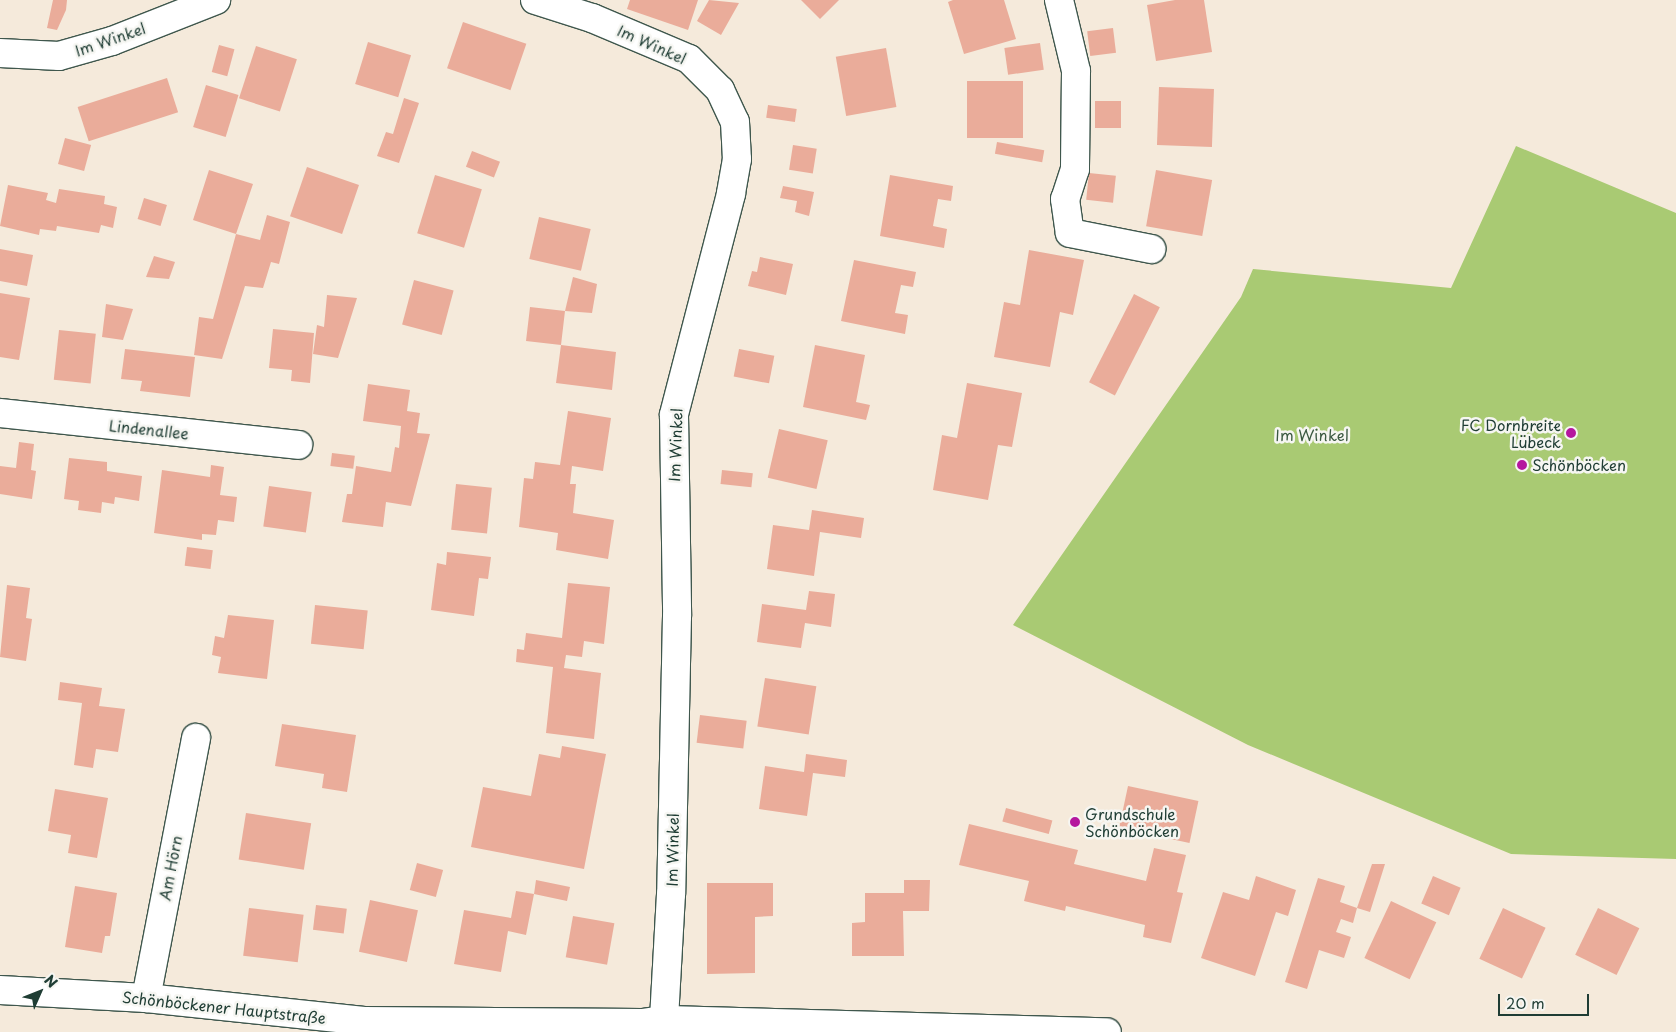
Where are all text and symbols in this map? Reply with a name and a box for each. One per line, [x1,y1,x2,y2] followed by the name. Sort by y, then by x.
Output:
[72,18,148,60] street label: Im Winkel
[615,21,689,67] street label: Im Winkel
[665,408,685,482] street label: Im Winkel
[1460,415,1561,450] place label: FC Dornbreite Lübeck
[108,416,190,442] street label: Lindenallee
[1275,426,1349,444] park label: Im Winkel
[1565,427,1577,439] marker: FC Dornbreite Lübeck
[1532,456,1626,474] place label: Schönböcken
[1516,459,1528,471] marker: Schönböcken
[1085,804,1179,839] place label: Grundschule Schönböcken
[662,813,682,887] street label: Im Winkel
[1069,816,1081,828] marker: Grundschule Schönböcken
[155,834,185,902] street label: Am Hörn
[15,967,65,1017] north arrow
[40,970,63,993] text: N
[1501,984,1592,1016] scale bar
[120,987,328,1027] street label: Schönböckener Hauptstraße
[1506,991,1545,1014] text: 20 m

